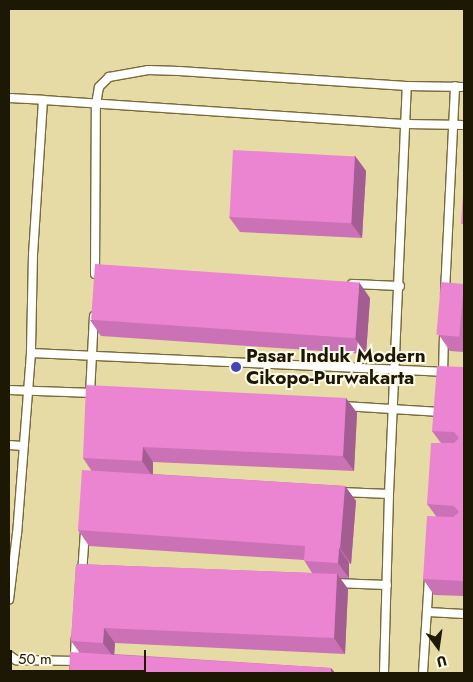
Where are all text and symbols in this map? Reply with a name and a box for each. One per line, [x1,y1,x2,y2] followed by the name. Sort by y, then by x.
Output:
[246,345,426,389] place label: Pasar Induk Modern Cikopo-Purwakarta
[230,361,242,373] marker: Pasar Induk Modern Cikopo-Purwakarta
[413,622,463,672] north arrow
[12,640,149,672] scale bar
[18,648,52,670] text: 50 m
[434,651,449,672] text: U

